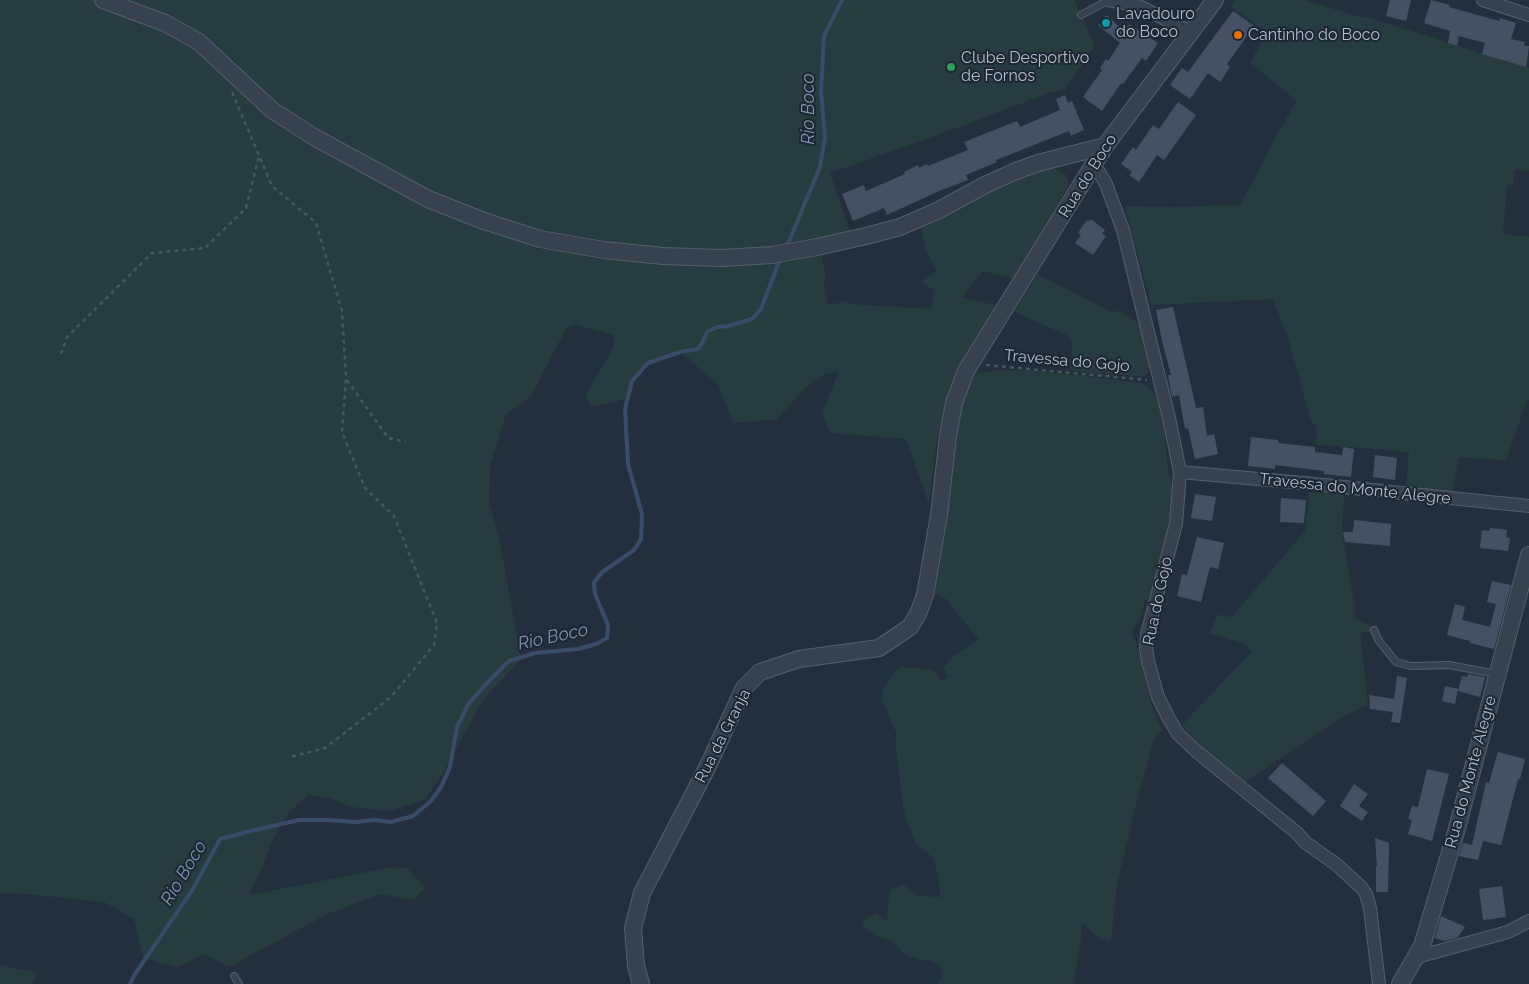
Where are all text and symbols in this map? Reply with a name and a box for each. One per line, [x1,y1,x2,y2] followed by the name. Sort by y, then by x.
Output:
[1116,4,1195,42] place label: Lavadouro do Boco
[1100,17,1112,29] marker: Lavadouro do Boco
[1248,25,1380,45] place label: Cantinho do Boco
[1232,29,1244,41] marker: Cantinho do Boco
[961,48,1089,86] place label: Clube Desportivo de Fornos
[945,61,957,73] marker: Clube Desportivo de Fornos
[798,73,820,145] water label: Rio Boco
[1055,131,1121,221] street label: Rua do Boco
[1003,346,1131,376] street label: Travessa do Gojo
[1258,469,1452,509] street label: Travessa do Monte Alegre
[1139,555,1177,647] street label: Rua do Gojo
[516,619,590,655] water label: Rio Boco
[691,686,755,786] street label: Rua da Granja
[1441,694,1501,850] street label: Rua do Monte Alegre
[156,837,212,909] water label: Rio Boco

